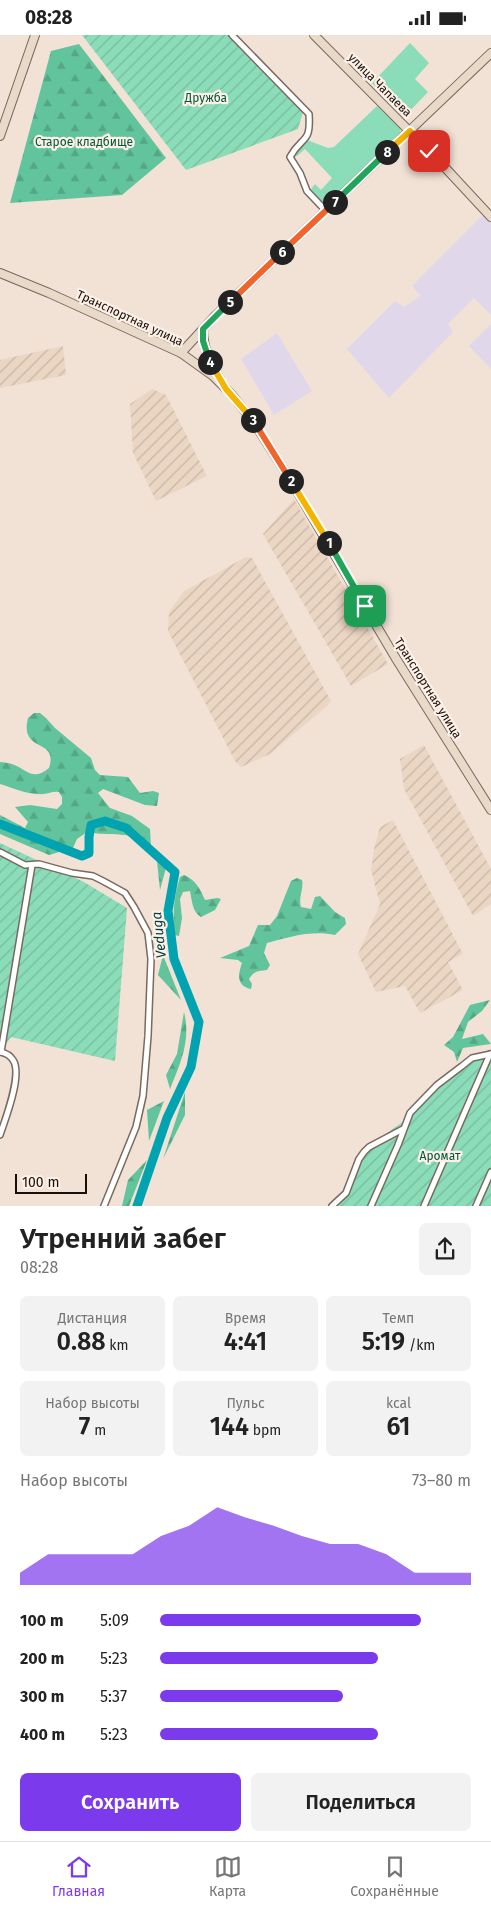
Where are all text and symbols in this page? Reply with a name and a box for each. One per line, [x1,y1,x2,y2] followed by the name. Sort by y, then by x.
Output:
[25,6,73,29] text: 08:28
[345,50,415,120] street label: улица Чапаева
[184,91,227,105] park label: Дружба
[408,130,450,172] pin
[35,135,133,149] park label: Старое кладбище
[415,137,443,165] icon: check
[374,139,400,165] pin: 8
[383,144,392,161] text: 8
[322,189,348,215] pin: 7
[332,194,339,211] text: 7
[270,239,294,265] pin: 6
[279,244,286,261] text: 6
[75,287,185,349] street label: Транспортная улица
[218,289,242,315] pin: 5
[227,294,234,311] text: 5
[198,349,222,375] pin: 4
[207,354,214,371] text: 4
[240,407,266,433] pin: 3
[250,412,257,429] text: 3
[278,469,304,493] pin: 2
[288,473,295,490] text: 2
[316,531,342,555] pin: 1
[326,535,333,552] text: 1
[344,585,386,627] pin
[351,592,379,620] icon: arrive
[391,635,465,741] street label: Транспортная улица
[148,911,170,959] water label: Veduga
[420,1149,461,1163] park label: Аромат
[15,1171,88,1194] scale bar
[22,1174,59,1191] text: 100 m
[20,1222,226,1255] text: Утренний забег
[419,1223,471,1275] button: share
[20,1258,58,1277] text: 08:28
[58,1310,127,1327] text: Дистанция
[225,1310,266,1327] text: Время
[383,1310,414,1327] text: Темп
[56,1327,106,1357] text: 0.88
[224,1327,267,1357] text: 4:41
[362,1327,405,1357] text: 5:19
[106,1337,129,1354] text: km
[405,1337,435,1354] text: /km
[45,1395,140,1412] text: Набор высоты
[226,1395,265,1412] text: Пульс
[386,1395,411,1412] text: kcal
[79,1412,90,1442] text: 7
[210,1412,249,1442] text: 144
[387,1412,410,1442] text: 61
[90,1422,106,1439] text: m
[249,1422,281,1439] text: bpm
[20,1471,128,1490] text: Набор высоты
[412,1471,471,1490] text: 73–80 m
[20,1611,63,1630] text: 100 m
[100,1611,129,1630] text: 5:09
[20,1649,64,1668] text: 200 m
[100,1649,128,1668] text: 5:23
[20,1687,64,1706] text: 300 m
[100,1687,127,1706] text: 5:37
[20,1725,65,1744] text: 400 m
[100,1725,128,1744] text: 5:23
[20,1773,241,1831] button: Сохранить
[251,1773,471,1831] button: Поделиться
[52,1853,105,1900] tab: Главная
[209,1853,246,1900] tab: Карта
[350,1853,439,1900] tab: Сохранённые

